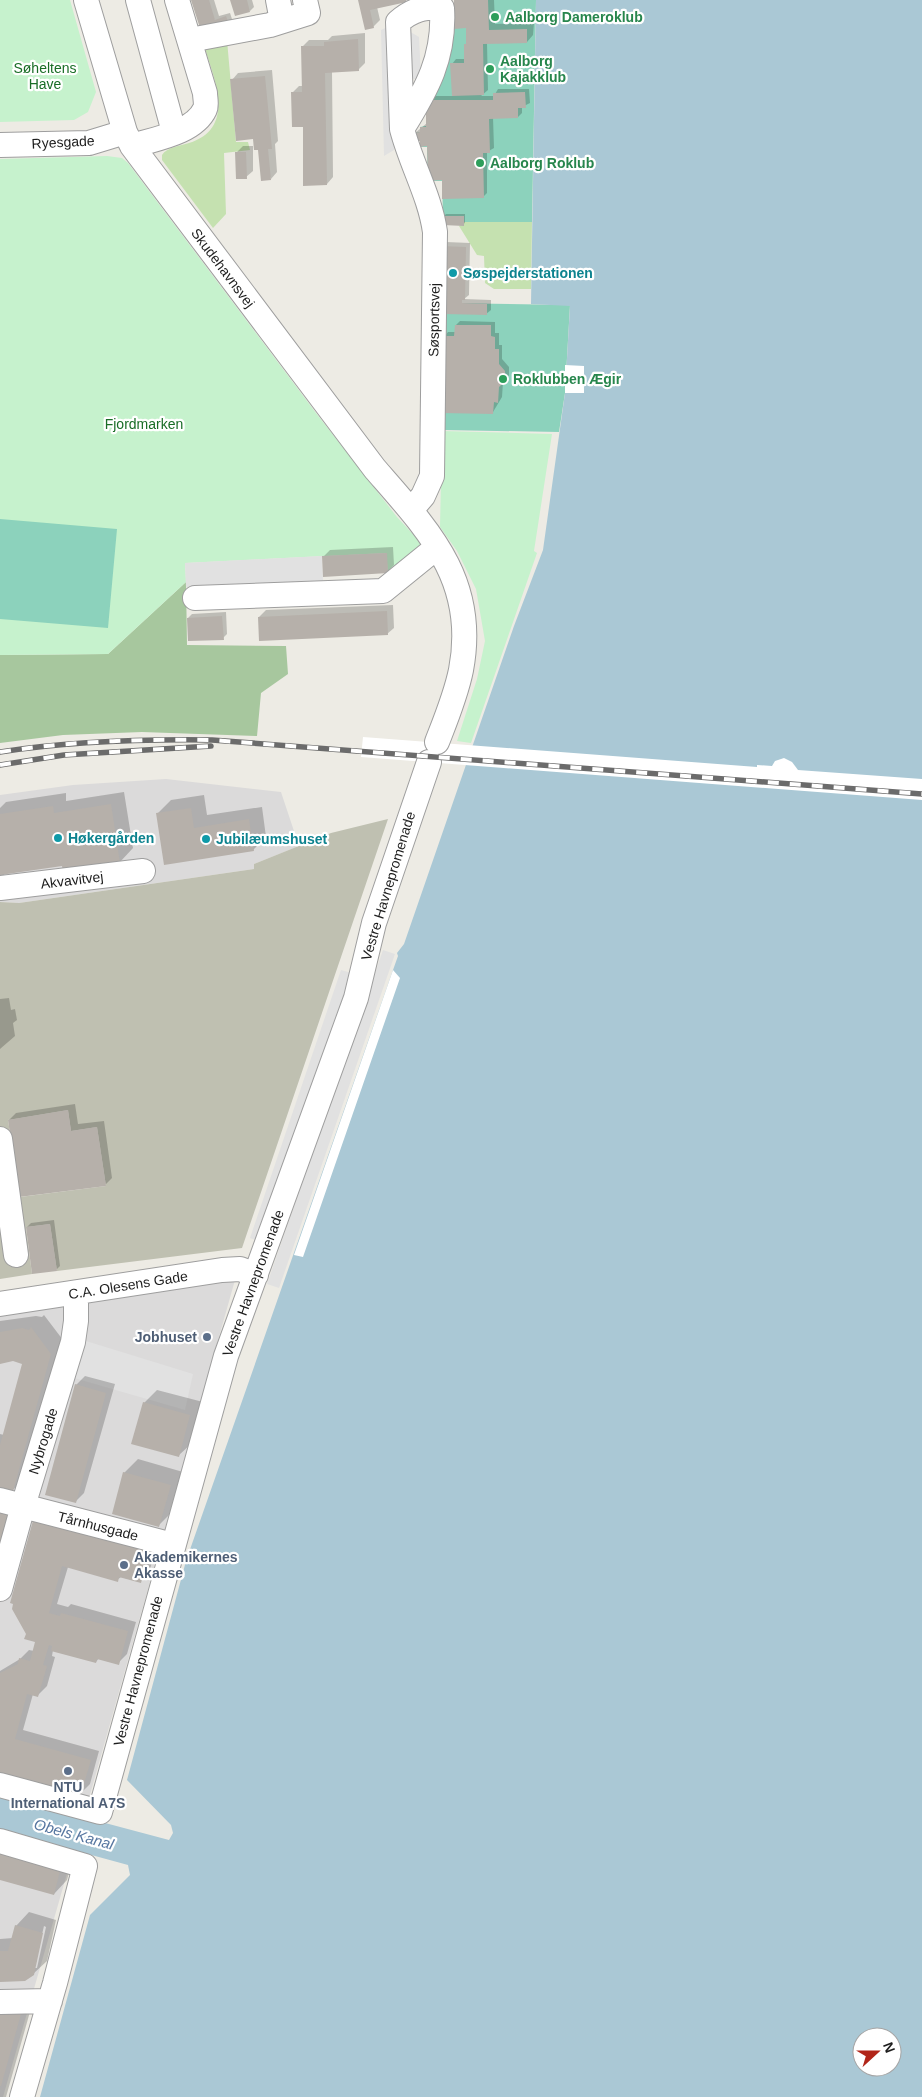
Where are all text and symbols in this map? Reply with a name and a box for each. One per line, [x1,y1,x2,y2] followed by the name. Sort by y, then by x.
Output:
[505,9,643,25] place label: Aalborg Dameroklub
[489,11,501,23] marker: Aalborg Dameroklub
[500,53,566,85] place label: Aalborg Kajakklub
[13,60,77,92] park label: Søheltens Have
[484,63,496,75] marker: Aalborg Kajakklub
[31,132,95,152] street label: Ryesgade
[490,155,594,171] place label: Aalborg Roklub
[474,157,486,169] marker: Aalborg Roklub
[188,225,258,311] street label: Skudehavnsvej
[463,265,593,281] place label: Søspejderstationen
[447,267,459,279] marker: Søspejderstationen
[425,283,443,357] street label: Søsportsvej
[513,371,622,387] place label: Roklubben Ægir
[497,373,509,385] marker: Roklubben Ægir
[105,416,183,432] park label: Fjordmarken
[358,809,418,962] street label: Vestre Havnepromenade
[68,830,154,846] place label: Høkergården
[216,831,328,847] place label: Jubilæumshuset
[52,832,64,844] marker: Høkergården
[200,833,212,845] marker: Jubilæumshuset
[40,868,104,892] street label: Akvavitvej
[219,1207,287,1359] street label: Vestre Havnepromenade
[67,1268,189,1302] street label: C.A. Olesens Gade
[135,1329,197,1345] place label: Jobhuset
[201,1331,213,1343] marker: Jobhuset
[25,1406,61,1476] street label: Nybrogade
[56,1508,140,1544] street label: Tårnhusgade
[134,1549,238,1581] place label: Akademikernes Akasse
[118,1559,130,1571] marker: Akademikernes Akasse
[110,1594,166,1748] street label: Vestre Havnepromenade
[62,1765,74,1777] marker: NTU International A7S
[11,1779,125,1811] place label: NTU International A7S
[32,1815,116,1853] water label: Obels Kanal
[852,2027,902,2077] north arrow
[880,2040,898,2055] text: N

